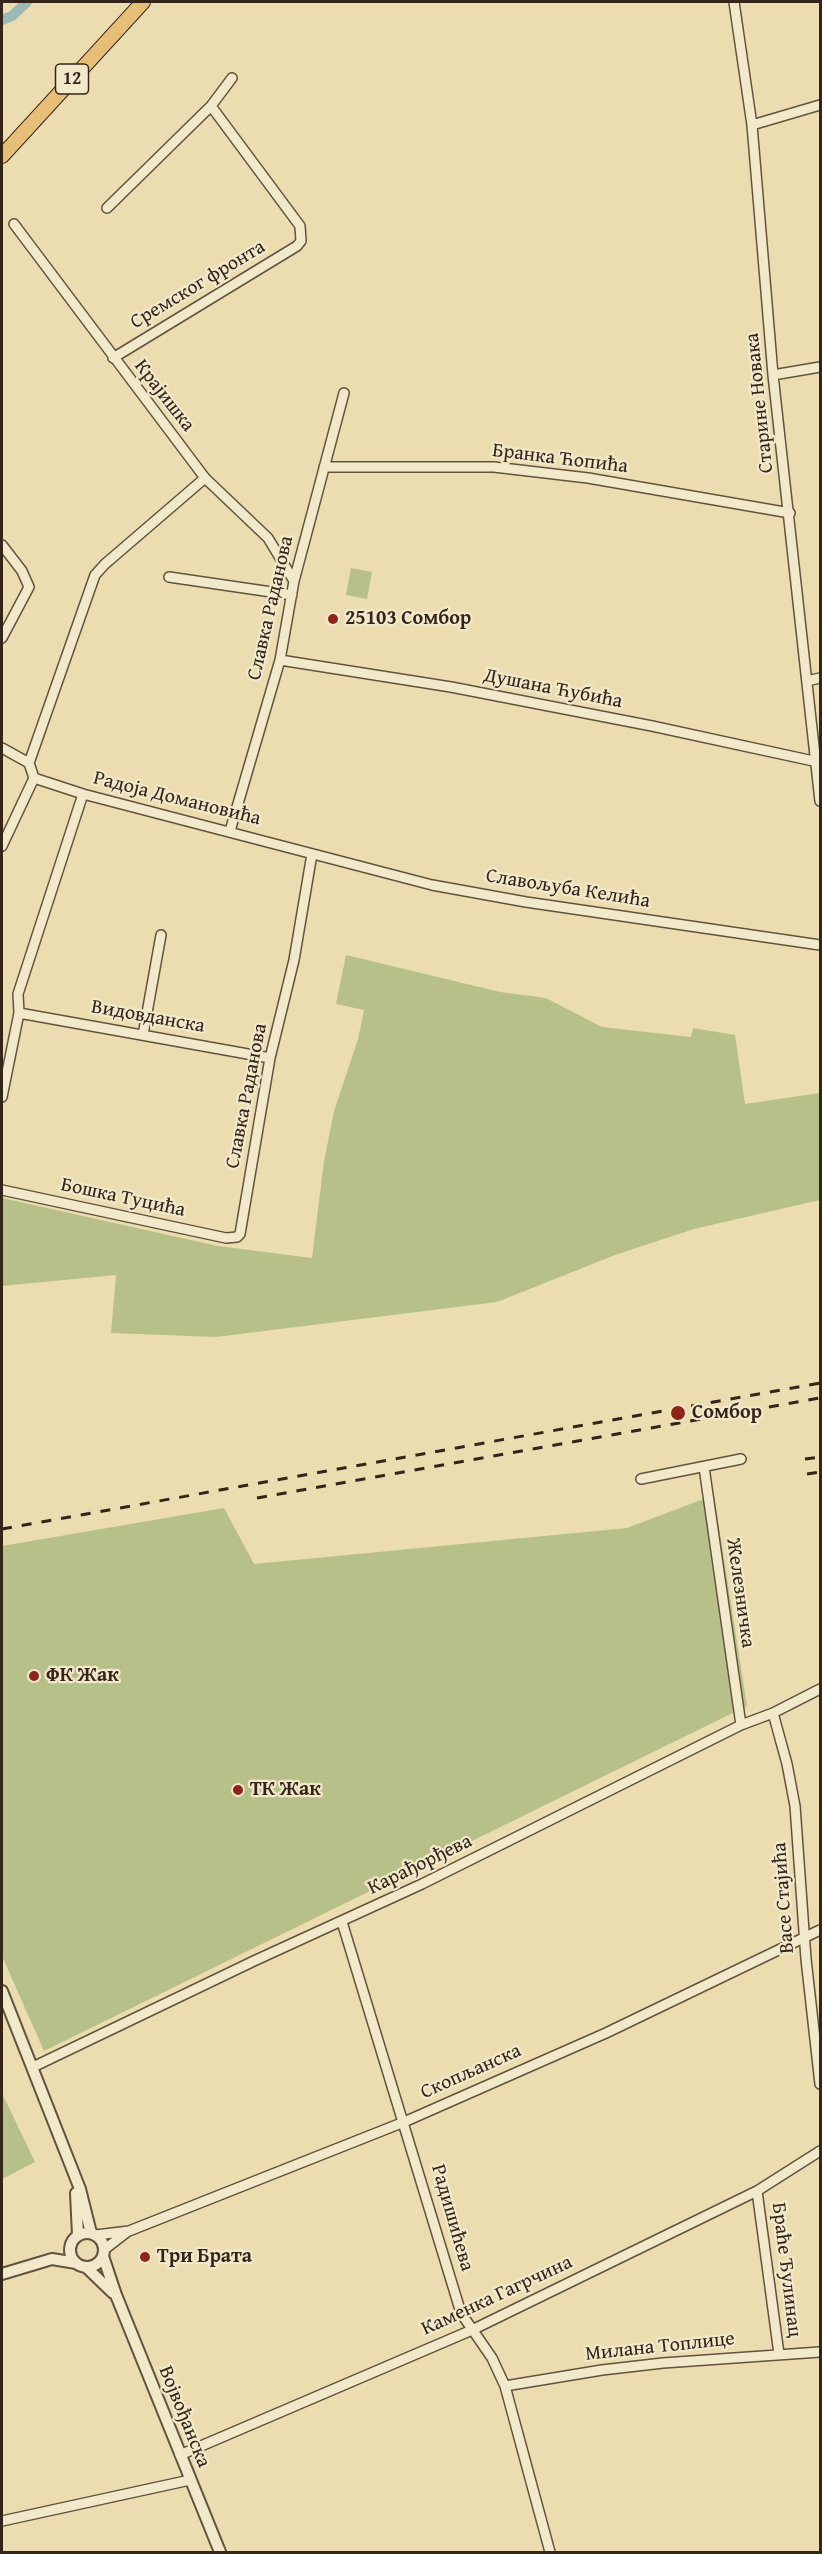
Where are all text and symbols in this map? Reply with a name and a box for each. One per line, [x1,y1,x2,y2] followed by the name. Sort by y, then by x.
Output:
[56,64,88,94] road number: 12
[126,235,270,335] street label: Сремског фронта
[741,332,779,474] street label: Старине Новака
[128,355,200,437] street label: Крајишка
[491,439,629,479] street label: Бранка Ћопића
[243,534,299,682] street label: Славка Раданова
[345,607,471,631] place label: 25103 Сомбор
[326,612,340,626] marker: 25103 Сомбор
[482,664,624,714] street label: Душана Ћубића
[91,767,263,831] street label: Радоја Домановића
[484,864,652,914] street label: Славољуба Келића
[89,995,207,1039] street label: Видовданска
[221,1021,273,1171] street label: Славка Раданова
[59,1173,187,1223] street label: Бошка Туцића
[692,1401,762,1425] place label: Сомбор
[669,1404,687,1422] marker: Сомбор
[720,1537,760,1649] street label: Железничка
[46,1664,119,1688] place label: ФК Жак
[27,1669,41,1683] marker: ФК Жак
[250,1778,321,1802] place label: ТК Жак
[231,1783,245,1797] marker: ТК Жак
[364,1829,476,1901] street label: Карађорђева
[768,1842,800,1954] street label: Васе Стајића
[417,2039,525,2105] street label: Скопљанска
[425,2162,479,2274] street label: Радишићева
[766,2201,806,2339] street label: Браће Ђулинац
[157,2245,252,2269] place label: Три Брата
[138,2250,152,2264] marker: Три Брата
[418,2251,576,2341] street label: Каменка Гагрчина
[584,2327,736,2367] street label: Милана Топлице
[153,2363,215,2471] street label: Војвођанска

